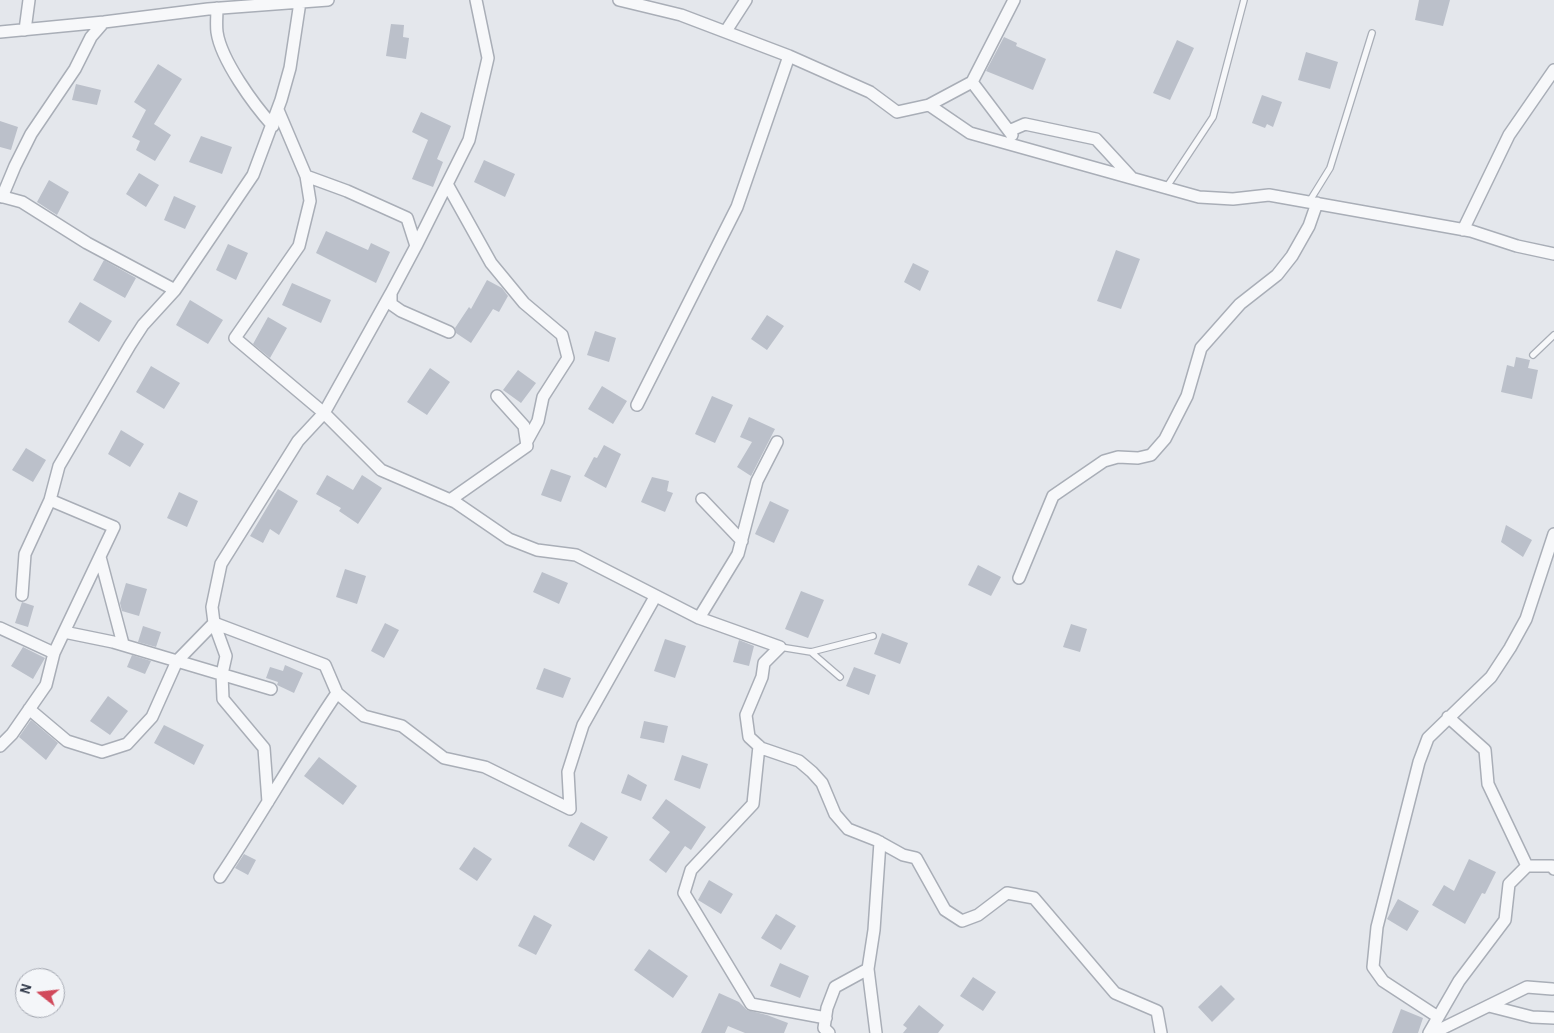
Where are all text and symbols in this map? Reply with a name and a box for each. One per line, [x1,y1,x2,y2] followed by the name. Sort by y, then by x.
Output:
[15,968,65,1018] north arrow
[18,983,35,996] text: N

